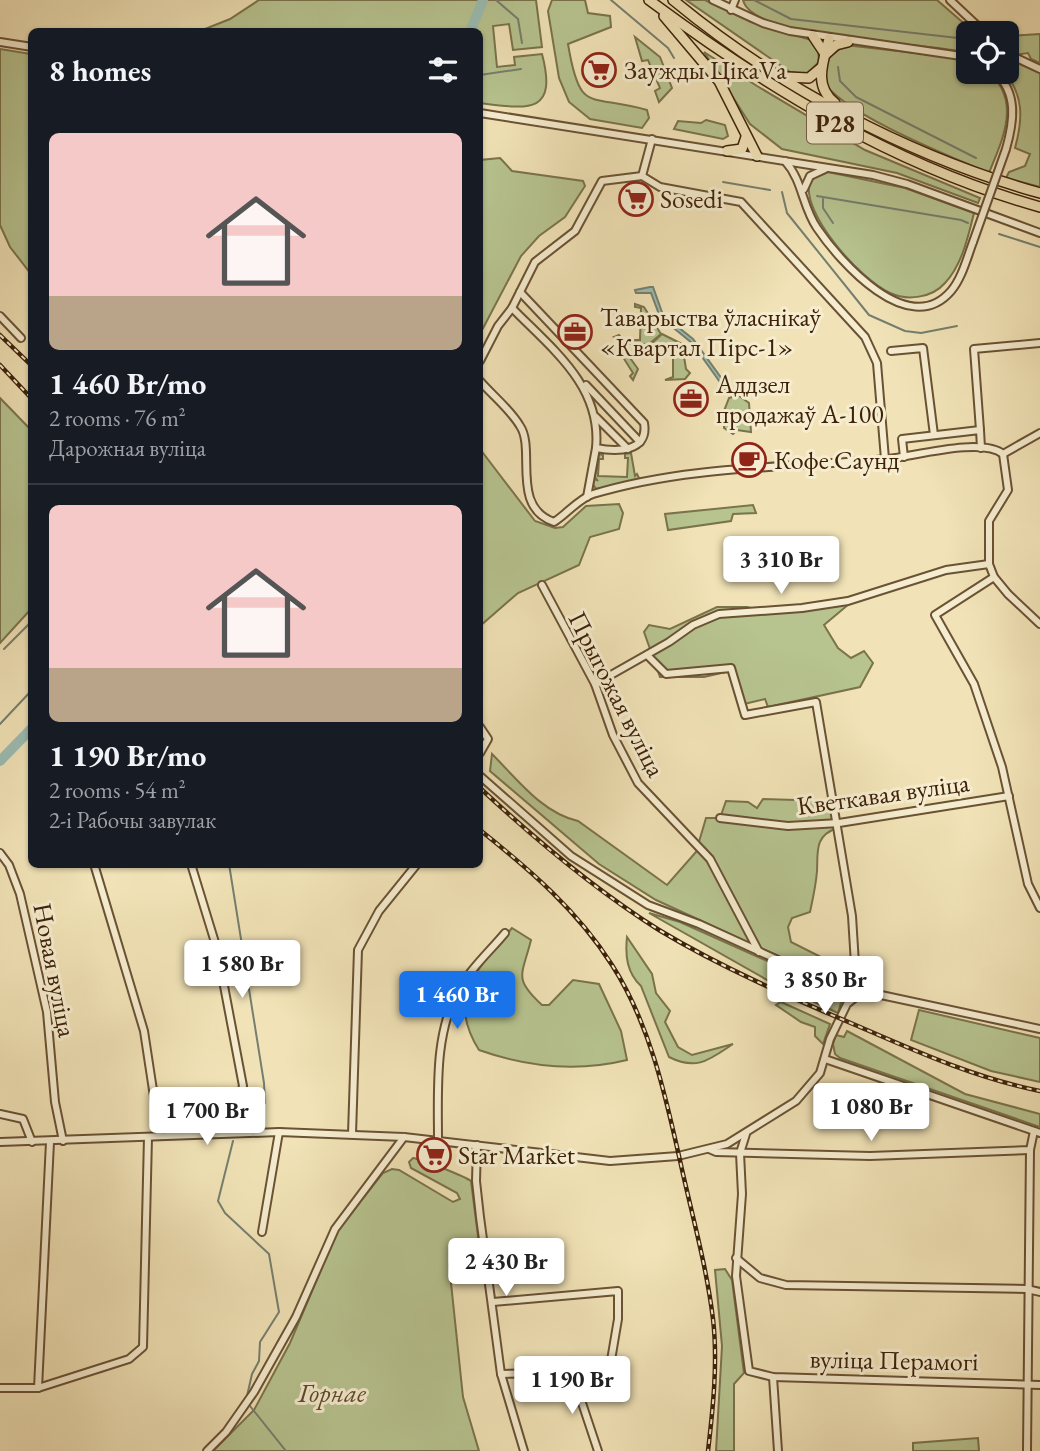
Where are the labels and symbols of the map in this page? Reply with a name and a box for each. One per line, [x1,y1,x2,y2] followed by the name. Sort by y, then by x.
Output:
[580,51,618,89] supermarket icon: Заужды ЦікаVа
[624,53,787,87] place label: Заужды ЦікаVа
[807,103,863,144] road number: Р28
[617,180,655,218] supermarket icon: Sosedi
[660,182,723,216] place label: Sosedi
[600,300,822,364] place label: Таварыства ўласнікаў «Квартал Пірс-1»
[556,313,594,351] office icon: Таварыства ўласнікаў «Квартал Пірс-1»
[715,367,884,431] place label: Аддзел продажаў А-100
[672,380,710,418] office icon: Аддзел продажаў А-100
[730,441,768,479] cafe icon: Кофе Саунд
[774,443,900,477] place label: Кофе Саунд
[709,536,853,596] pin: 3 310 Br
[561,605,674,783] street label: Прыгожая вуліца
[795,765,972,823] street label: Кветкавая вуліца
[25,900,85,1041] street label: Новая вуліца
[170,940,314,1000] pin: 1 580 Br
[753,956,897,1016] pin: 3 850 Br
[385,972,529,1031] pin: 1 460 Br
[799,1084,943,1143] pin: 1 080 Br
[135,1088,279,1147] pin: 1 700 Br
[415,1136,453,1174] supermarket icon: Star Market
[458,1138,575,1172] place label: Star Market
[434,1238,578,1298] pin: 2 430 Br
[809,1342,979,1378] street label: вуліца Перамогі
[500,1356,644,1416] pin: 1 190 Br
[297,1376,367,1410] park label: Горнае

